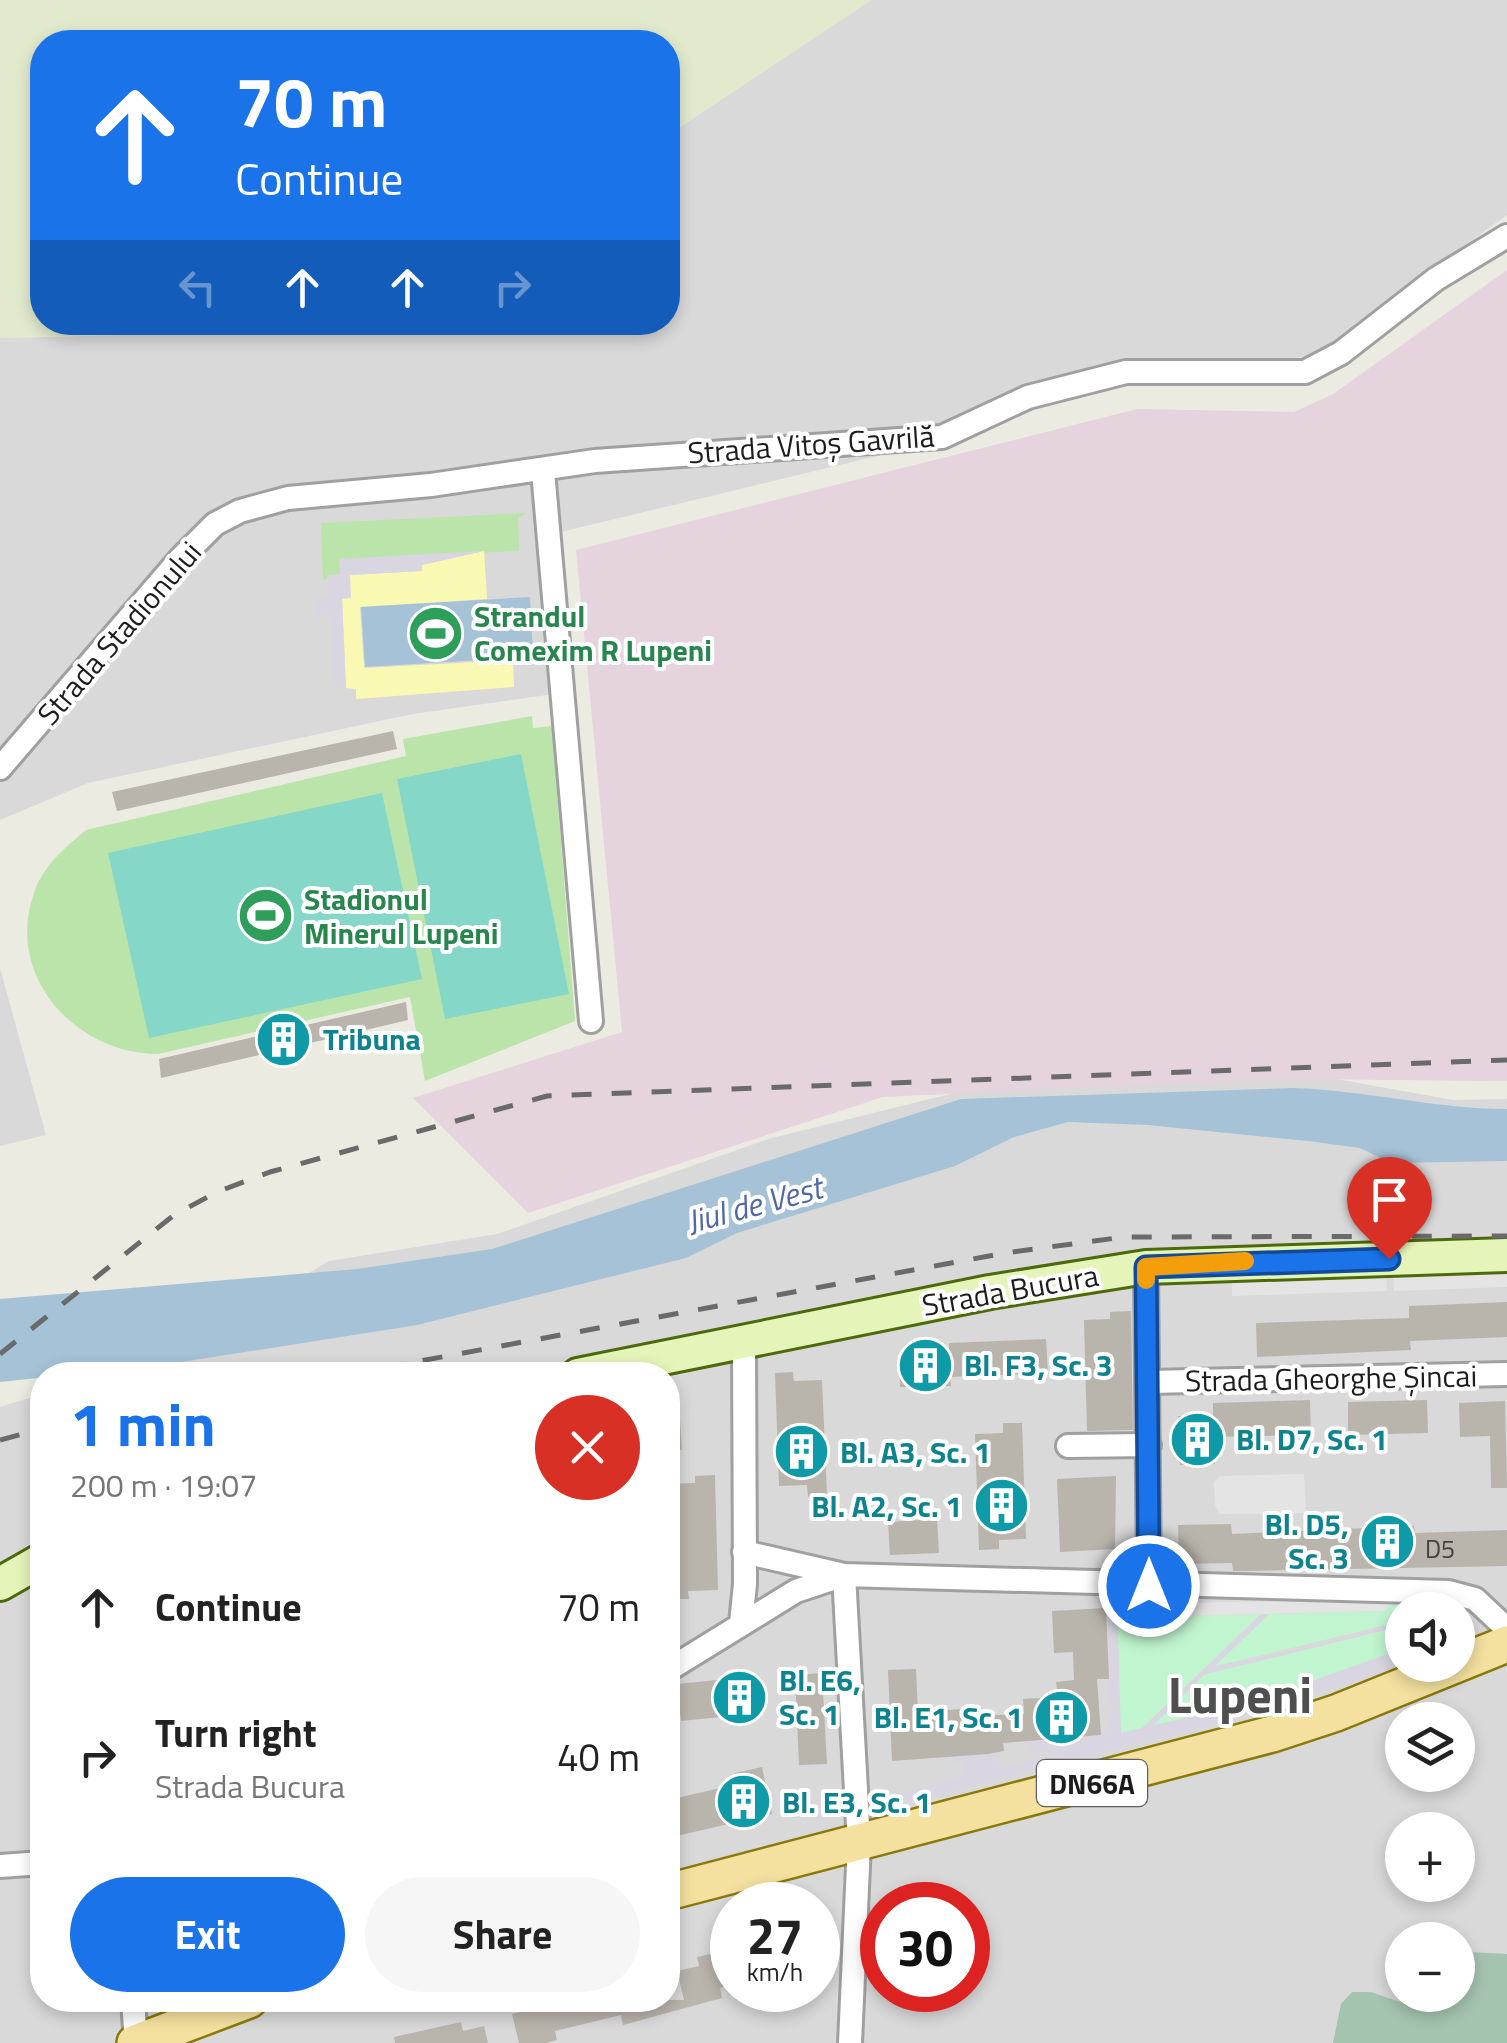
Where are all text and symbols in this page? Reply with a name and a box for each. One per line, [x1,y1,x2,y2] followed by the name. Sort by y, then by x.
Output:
[235,48,388,154] text: 70 m
[70,70,200,200] icon: ahead
[235,144,403,212] text: Continue
[170,260,225,315] icon: left
[275,260,330,315] icon: ahead
[380,260,435,315] icon: ahead
[485,260,540,315] icon: right
[686,412,936,476] street label: Strada Vitoș Gavrilă
[26,531,212,735] street label: Strada Stadionului
[474,593,712,673] place label: Strandul Comexim R Lupeni
[405,603,465,663] sports icon: Strandul Comexim R Lupeni
[304,876,499,956] place label: Stadionul Minerul Lupeni
[235,886,295,946] sports icon: Stadionul Minerul Lupeni
[254,1009,314,1069] building icon: Tribuna
[323,1016,421,1062] place label: Tribuna
[1347,1157,1432,1260] pin
[681,1162,831,1245] water label: Jiul de Vest
[1362,1172,1417,1227] icon: arrive
[918,1252,1102,1328] street label: Strada Bucura
[895,1335,955,1395] building icon: Bl. F3, Sc. 3
[964,1342,1113,1388] place label: Bl. F3, Sc. 3
[1185,1352,1477,1404] street label: Strada Gheorghe Șincai
[70,1378,216,1469] text: 1 min
[535,1395,640,1500] button: close
[1167,1409,1227,1469] building icon: Bl. D7, Sc. 1
[1236,1416,1388,1462] place label: Bl. D7, Sc. 1
[771,1422,831,1482] building icon: Bl. A3, Sc. 1
[840,1429,991,1475] place label: Bl. A3, Sc. 1
[70,1461,257,1509] text: 200 m · 19:07
[971,1476,1031,1536] building icon: Bl. A2, Sc. 1
[811,1483,962,1529] place label: Bl. A2, Sc. 1
[1265,1501,1349,1581] place label: Bl. D5, Sc. 3
[1358,1511,1418,1571] building icon: Bl. D5, Sc. 3
[1425,1530,1455,1568] house number: D5
[1097,1534,1201,1638] position arrow
[155,1578,302,1636] text: Continue
[557,1578,640,1636] text: 70 m
[70,1580,125,1635] icon: ahead
[1385,1592,1475,2012] map controls
[1385,1592,1475,1682] button: sound
[1168,1656,1312,1732] district label: Lupeni
[779,1657,861,1737] place label: Bl. E6, Sc. 1
[710,1667,770,1727] building icon: Bl. E6, Sc. 1
[1032,1687,1092,1747] building icon: Bl. E1, Sc. 1
[874,1694,1023,1740] place label: Bl. E1, Sc. 1
[1385,1702,1475,1792] button: layers
[155,1704,317,1762] text: Turn right
[557,1728,640,1786] text: 40 m
[70,1730,125,1785] icon: right
[1037,1760,1147,1806] road number: DN66A
[155,1762,345,1810] text: Strada Bucura
[713,1772,773,1832] building icon: Bl. E3, Sc. 1
[782,1779,931,1825] place label: Bl. E3, Sc. 1
[1385,1812,1475,1902] button: +
[70,1877,345,1992] button: Exit
[365,1877,640,1992] button: Share
[860,1882,990,2012] speed limit sign: 30
[747,1897,803,1973] text: 27
[1385,1922,1475,2012] button: −
[747,1953,803,1991] text: km/h

